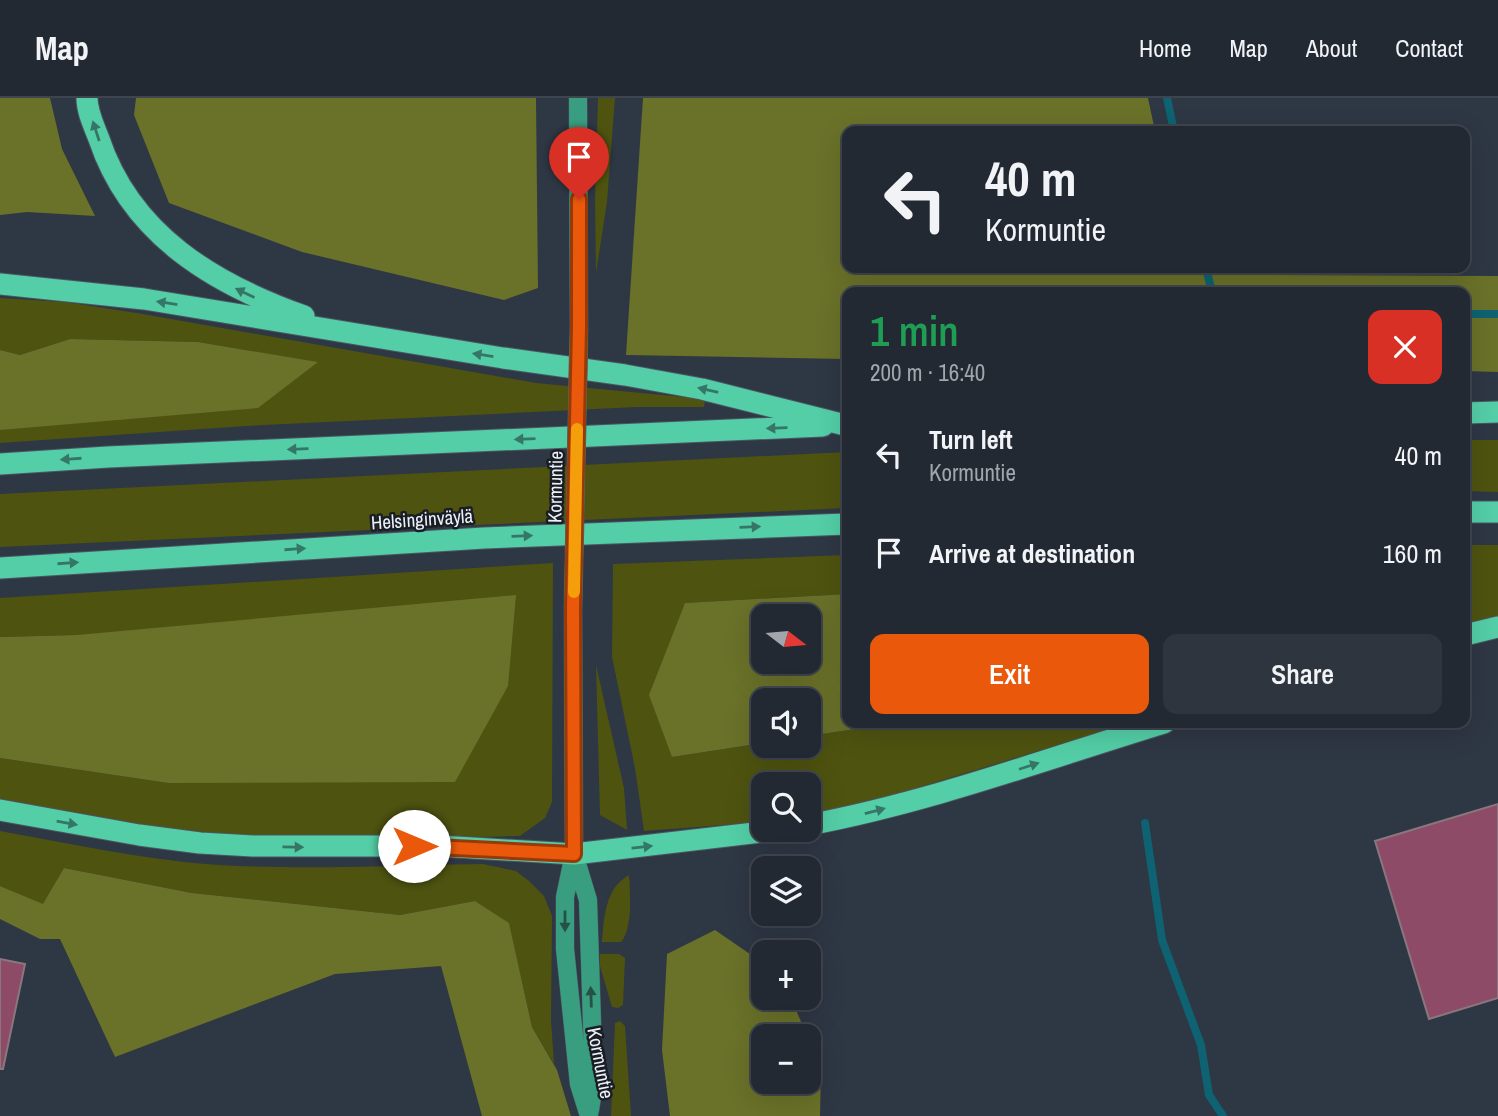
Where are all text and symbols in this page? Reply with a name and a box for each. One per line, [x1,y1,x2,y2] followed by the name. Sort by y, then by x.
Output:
[35,26,89,70] text: Map
[1139,32,1191,64] text: Home
[1229,32,1268,64] text: Map
[1306,32,1357,64] text: About
[1395,32,1463,64] text: Contact
[90,120,101,141] one-way arrow
[549,127,609,199] pin
[560,138,598,176] icon: arrive
[985,145,1077,211] text: 40 m
[870,154,961,245] icon: left
[985,208,1106,251] text: Kormuntie
[235,287,255,299] one-way arrow
[156,297,178,308] one-way arrow
[870,303,959,359] text: 1 min
[1368,310,1442,384] button: close
[472,349,494,360] one-way arrow
[870,357,985,388] text: 200 m · 16:40
[697,385,719,396] one-way arrow
[766,422,788,433] one-way arrow
[929,422,1013,457] text: Turn left
[514,433,536,444] one-way arrow
[870,436,908,474] icon: left
[1395,438,1442,473] text: 40 m
[287,443,309,454] one-way arrow
[541,451,569,523] street label: Kormuntie
[59,454,81,465] one-way arrow
[929,457,1016,488] text: Kormuntie
[370,502,474,536] street label: Helsinginväylä
[739,522,761,533] one-way arrow
[511,531,533,542] one-way arrow
[870,534,908,572] icon: arrive
[929,536,1135,571] text: Arrive at destination
[1383,536,1442,571] text: 160 m
[284,543,306,554] one-way arrow
[57,558,79,569] one-way arrow
[751,604,821,674] north arrow
[751,604,821,1094] map controls
[870,634,1149,714] button: Exit
[1163,634,1442,714] button: Share
[751,688,821,758] button: sound
[1019,760,1040,771] one-way arrow
[751,772,821,842] button: search
[865,805,887,816] one-way arrow
[377,809,451,883] position arrow
[56,818,78,829] one-way arrow
[282,841,304,852] one-way arrow
[631,841,653,852] one-way arrow
[751,856,821,926] button: layers
[559,910,571,932] one-way arrow
[751,940,821,1010] button: +
[586,986,597,1008] one-way arrow
[751,1024,821,1094] button: −
[581,1025,621,1101] street label: Kormuntie

